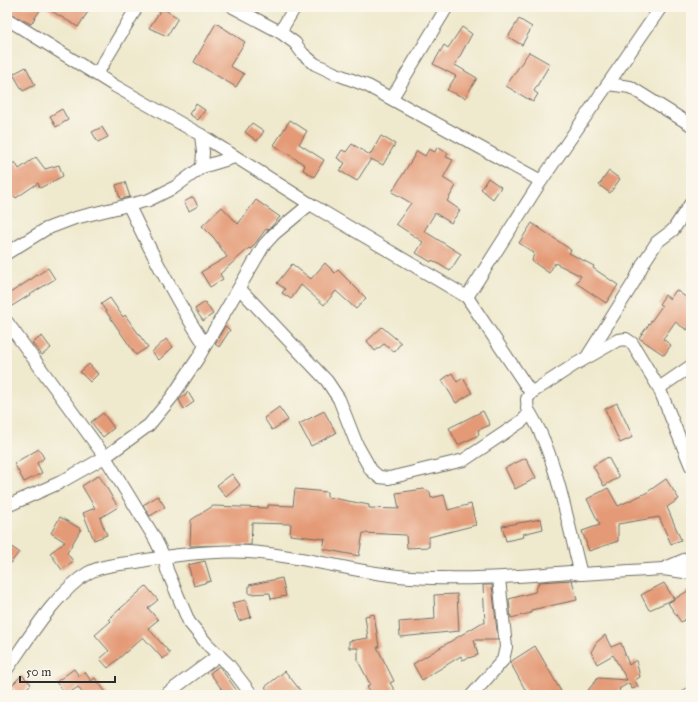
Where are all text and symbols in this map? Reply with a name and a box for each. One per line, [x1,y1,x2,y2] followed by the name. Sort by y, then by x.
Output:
[20,658,115,684] scale bar
[26,665,51,679] text: 50 m

